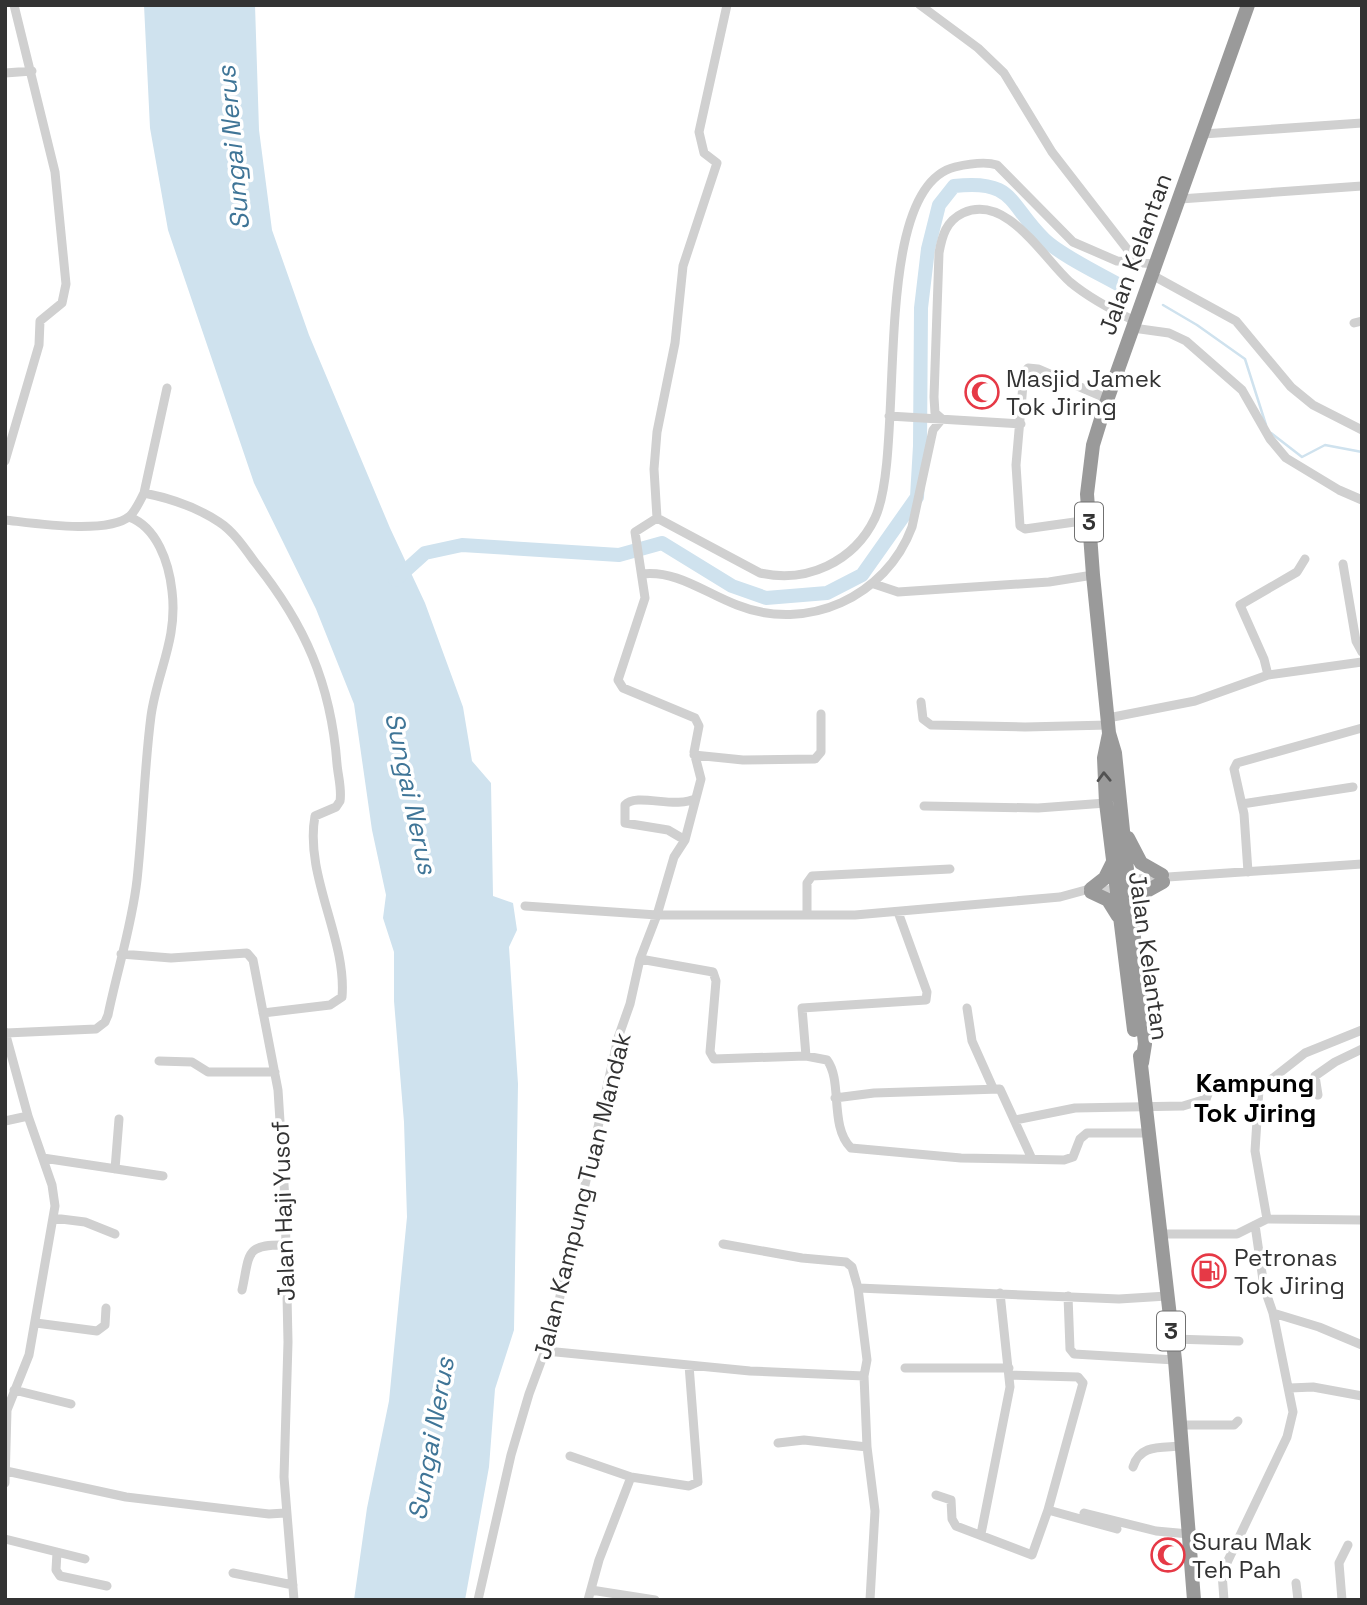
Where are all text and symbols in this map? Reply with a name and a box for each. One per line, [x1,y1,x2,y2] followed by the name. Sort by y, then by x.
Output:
[209,63,257,231] water label: Sungai Nerus
[1091,169,1179,339] street label: Jalan Kelantan
[1006,363,1162,422] place label: Masjid Jamek Tok Jiring
[963,373,1001,411] mosque icon: Masjid Jamek Tok Jiring
[1075,502,1103,542] road number: 3
[377,709,445,878] water label: Sungai Nerus
[1097,771,1112,782] one-way arrow
[1122,870,1176,1042] street label: Jalan Kelantan
[526,1029,638,1363] street label: Jalan Kampung Tuan Mandak
[1194,1066,1316,1130] district label: Kampung Tok Jiring
[264,1120,302,1302] street label: Jalan Haji Yusof
[1234,1242,1345,1301] place label: Petronas Tok Jiring
[1190,1252,1228,1290] fuel station icon: Petronas Tok Jiring
[1157,1312,1185,1350] road number: 3
[400,1354,462,1523] water label: Sungai Nerus
[1192,1526,1312,1585] place label: Surau Mak Teh Pah
[1149,1536,1187,1574] mosque icon: Surau Mak Teh Pah

